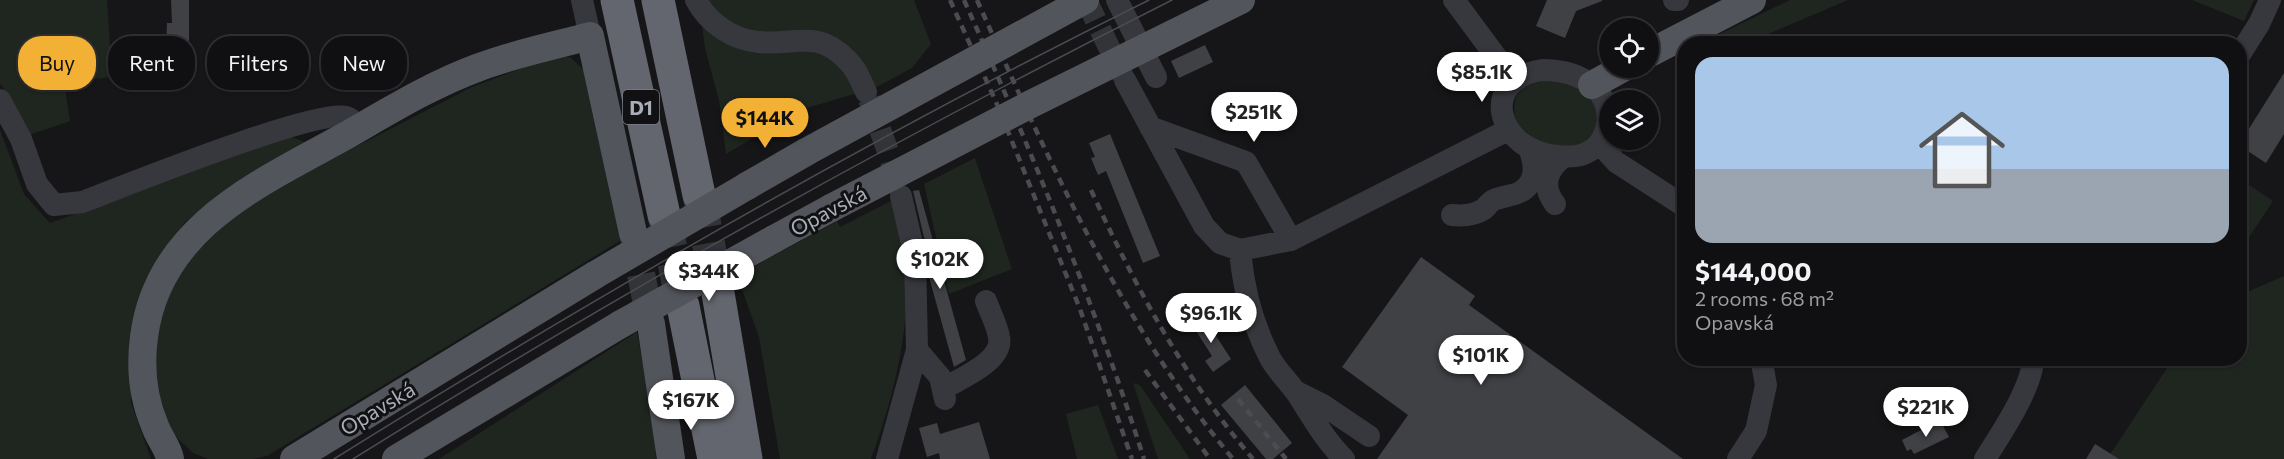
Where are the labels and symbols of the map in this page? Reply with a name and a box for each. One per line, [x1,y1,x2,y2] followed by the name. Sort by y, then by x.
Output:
[1433,52,1531,103] pin: $85.1K
[623,90,659,124] road number: D1
[1212,92,1296,143] pin: $251K
[723,98,807,149] pin: $144K
[786,180,870,240] street label: Opavská
[898,239,982,290] pin: $102K
[667,251,751,302] pin: $344K
[1162,293,1260,344] pin: $96.1K
[1439,335,1523,386] pin: $101K
[335,376,419,440] street label: Opavská
[649,380,733,431] pin: $167K
[1884,387,1968,438] pin: $221K

